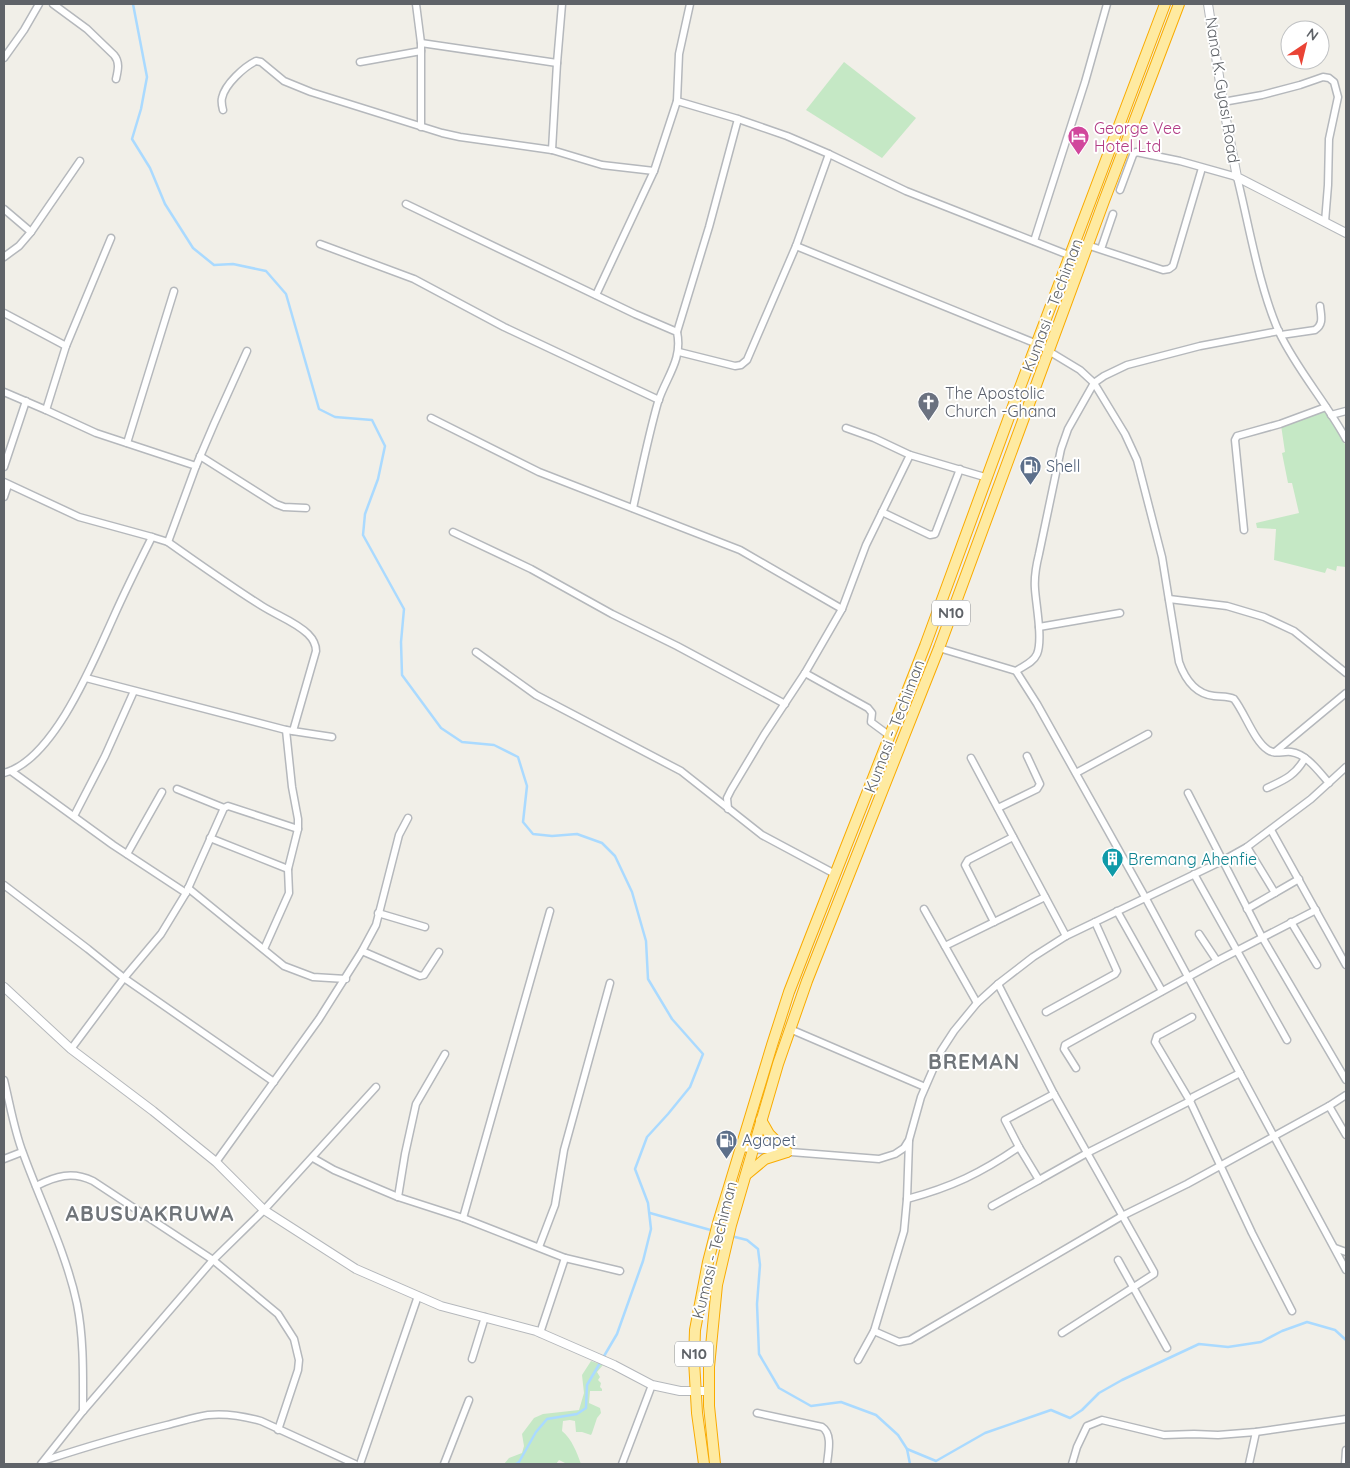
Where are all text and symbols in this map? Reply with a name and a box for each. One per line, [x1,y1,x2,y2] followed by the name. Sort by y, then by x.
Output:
[1202,16,1244,164] street label: Nana K. Gyasi Road
[1280,20,1330,70] north arrow
[1303,24,1322,45] text: N
[1094,118,1181,156] place label: George Vee Hotel Ltd
[1066,125,1090,156] hotel icon: George Vee Hotel Ltd
[1017,236,1087,374] street label: Kumasi - Techiman
[945,383,1056,421] place label: The Apostolic Church -Ghana
[917,390,941,421] church icon: The Apostolic Church -Ghana
[1018,454,1042,485] fuel station icon: Shell
[1046,456,1080,476] place label: Shell
[932,600,970,626] road number: N10
[859,657,929,795] street label: Kumasi - Techiman
[1100,847,1124,878] building icon: Bremang Ahenfie
[1128,849,1257,869] place label: Bremang Ahenfie
[928,1048,1020,1074] district label: BREMAN
[714,1128,738,1159] fuel station icon: Agapet
[742,1130,796,1150] place label: Agapet
[687,1179,741,1321] street label: Kumasi - Techiman
[66,1200,234,1226] district label: ABUSUAKRUWA
[675,1342,713,1366] road number: N10

